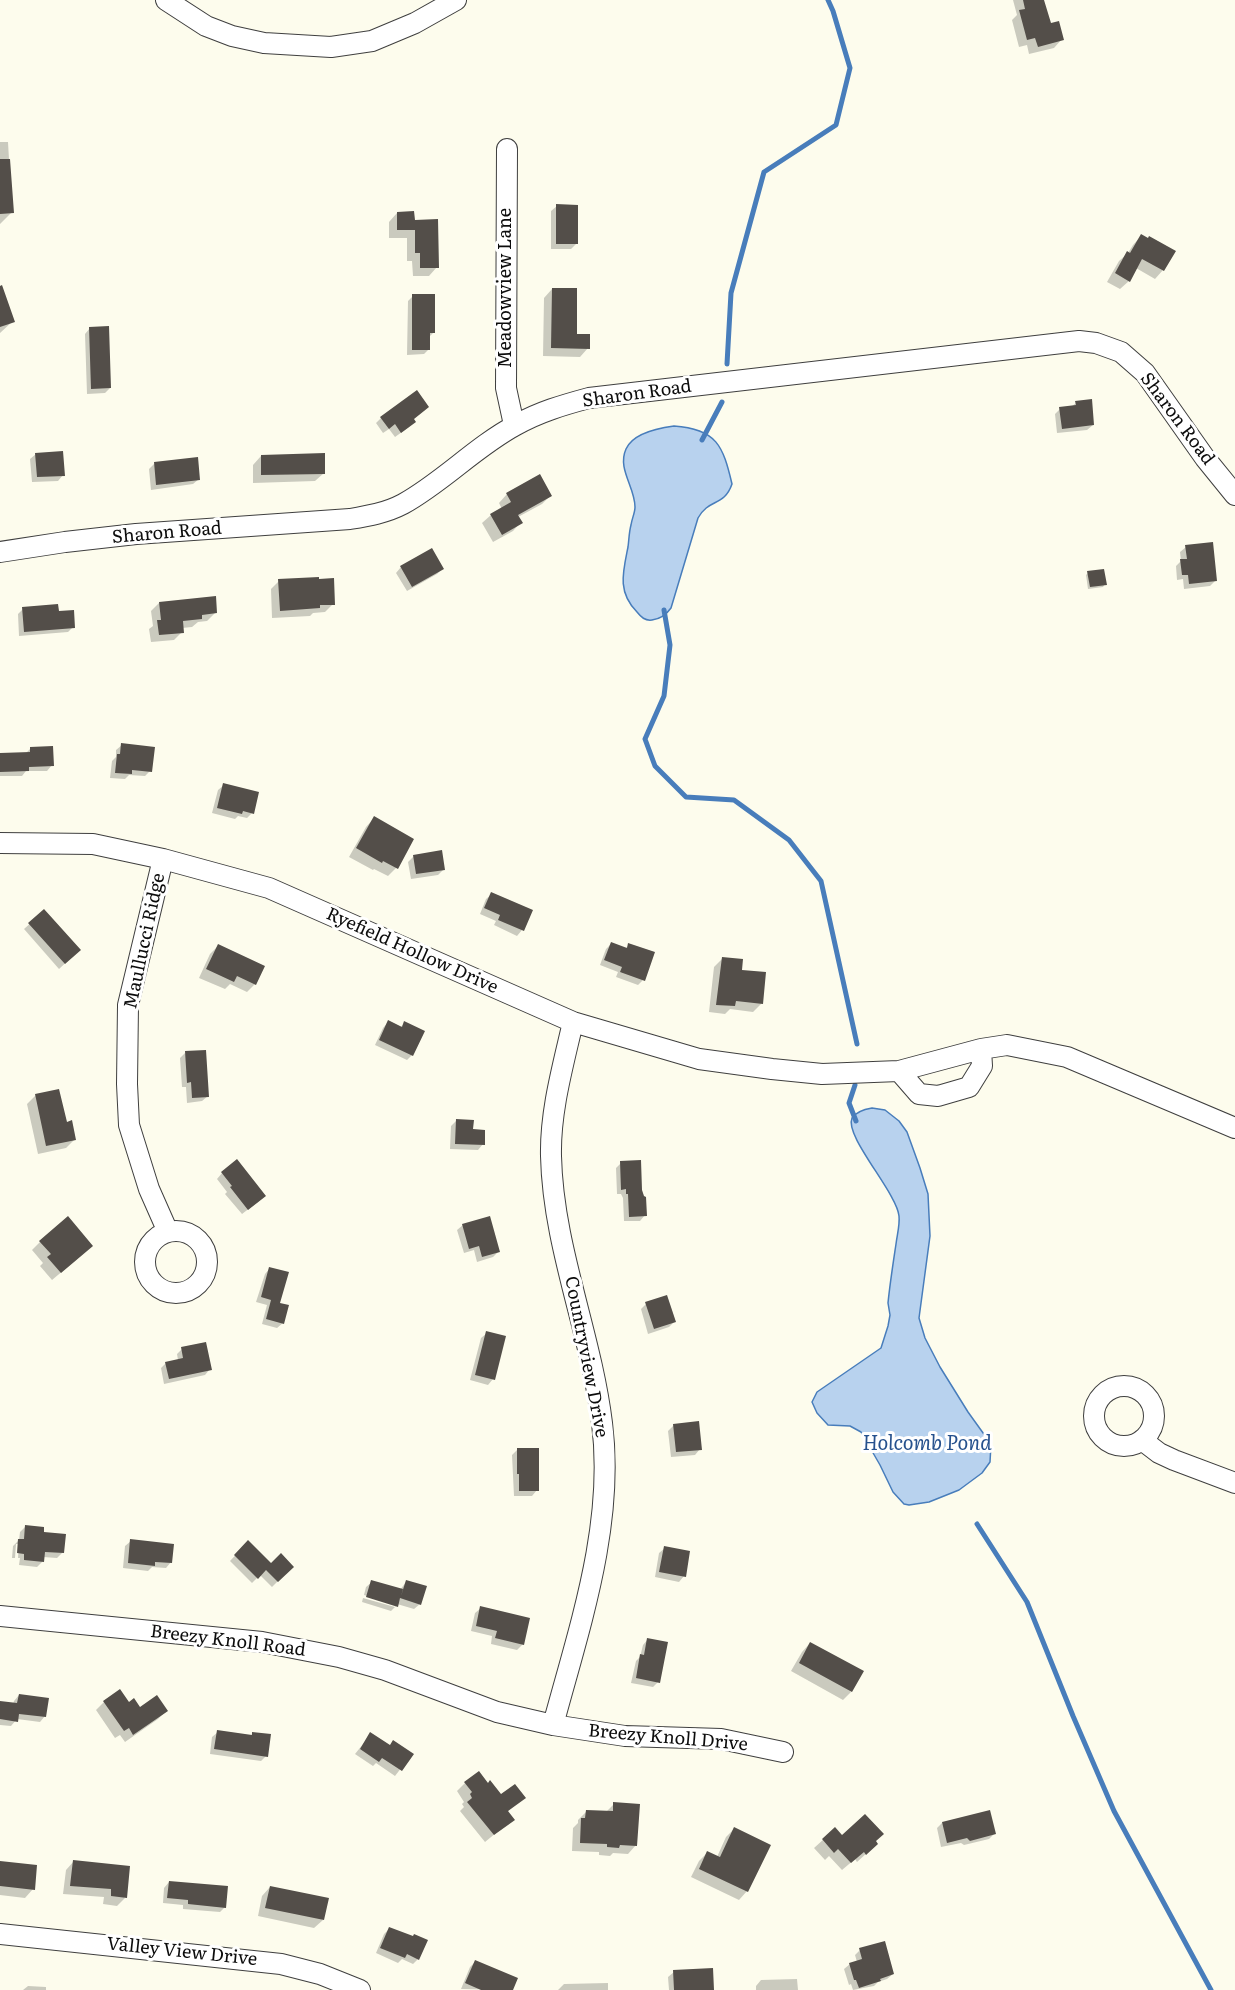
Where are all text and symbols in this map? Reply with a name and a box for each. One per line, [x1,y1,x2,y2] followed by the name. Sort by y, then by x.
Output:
[495,208,517,368] street label: Meadowview Lane
[1135,369,1219,469] street label: Sharon Road
[581,376,693,412] street label: Sharon Road
[111,517,223,549] street label: Sharon Road
[120,871,170,1011] street label: Maullucci Ridge
[323,903,501,999] street label: Ryefield Hollow Drive
[560,1275,612,1439] street label: Countryview Drive
[862,1432,992,1456] water label: Holcomb Pond
[149,1621,307,1661] street label: Breezy Knoll Road
[587,1720,749,1756] street label: Breezy Knoll Drive
[106,1933,258,1971] street label: Valley View Drive

